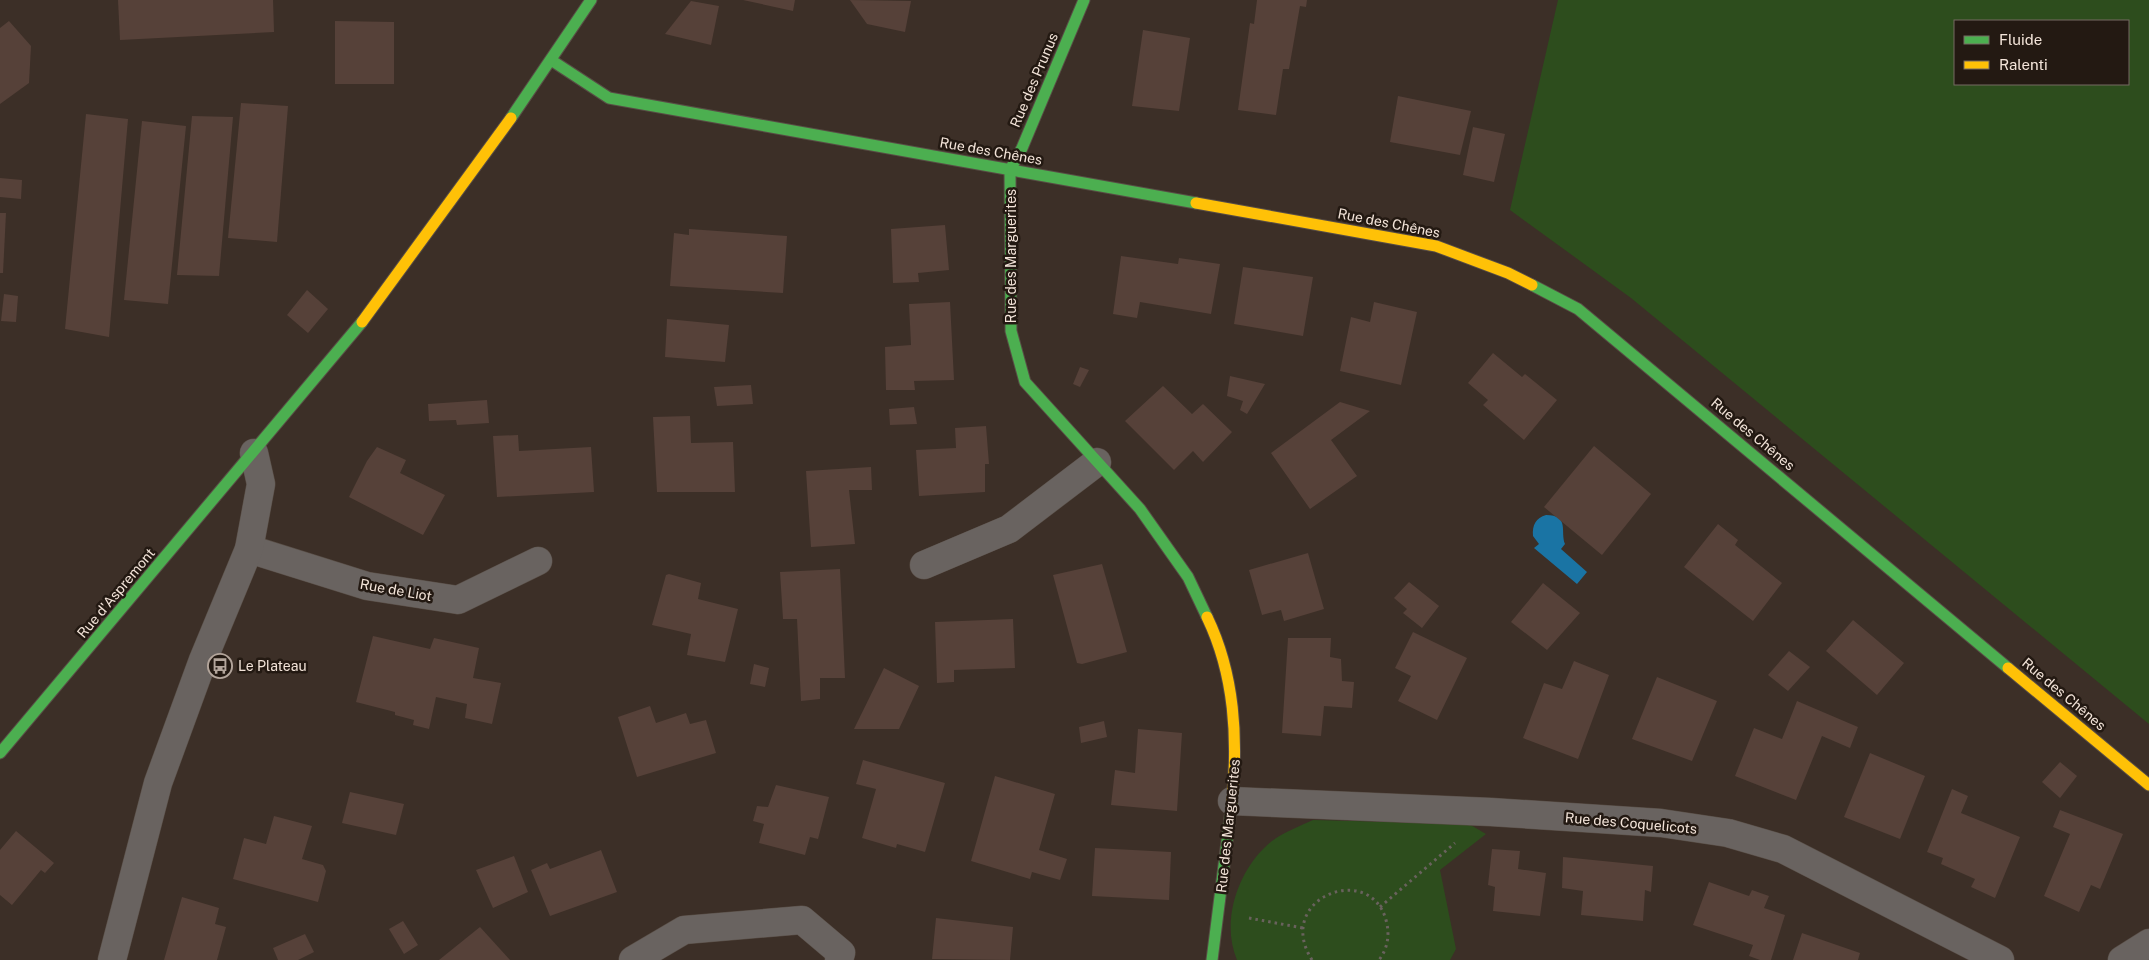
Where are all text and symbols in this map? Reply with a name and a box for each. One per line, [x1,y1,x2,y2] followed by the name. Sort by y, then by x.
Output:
[1954,20,2129,85] legend
[1007,30,1061,130] street label: Rue des Prunus
[1999,31,2042,48] text: Fluide
[1999,56,2048,73] text: Ralenti
[938,134,1044,168] street label: Rue des Chênes
[1003,189,1019,323] street label: Rue des Marguerites
[1336,205,1442,241] street label: Rue des Chênes
[1708,394,1798,474] street label: Rue des Chênes
[74,545,158,641] street label: Rue d'Aspremont
[359,576,433,604] street label: Rue de Liot
[207,653,233,679] bus stop icon: Le Plateau
[2019,654,2109,734] street label: Rue des Chênes
[238,658,307,674] place label: Le Plateau
[1213,758,1243,894] street label: Rue des Marguerites
[1564,809,1698,837] street label: Rue des Coquelicots

